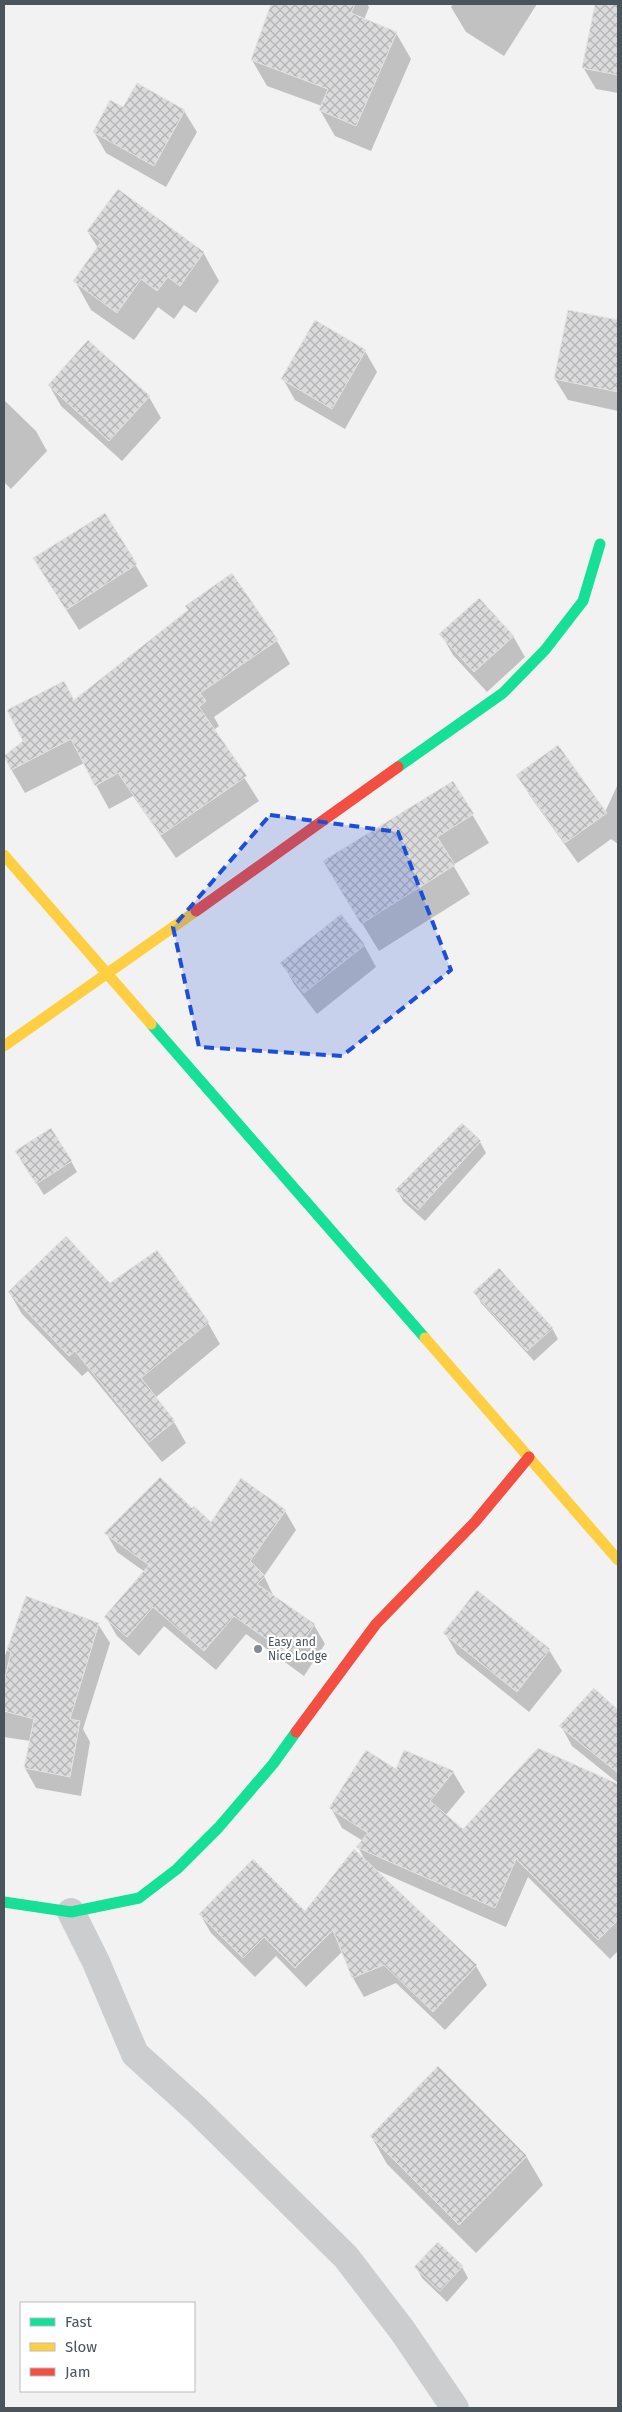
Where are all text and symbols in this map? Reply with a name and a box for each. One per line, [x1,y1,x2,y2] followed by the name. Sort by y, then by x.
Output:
[268,1635,327,1663] place label: Easy and Nice Lodge
[252,1643,264,1655] marker: Easy and Nice Lodge
[20,2302,195,2392] legend
[65,2313,92,2331] text: Fast
[65,2338,97,2356] text: Slow
[65,2363,91,2381] text: Jam

